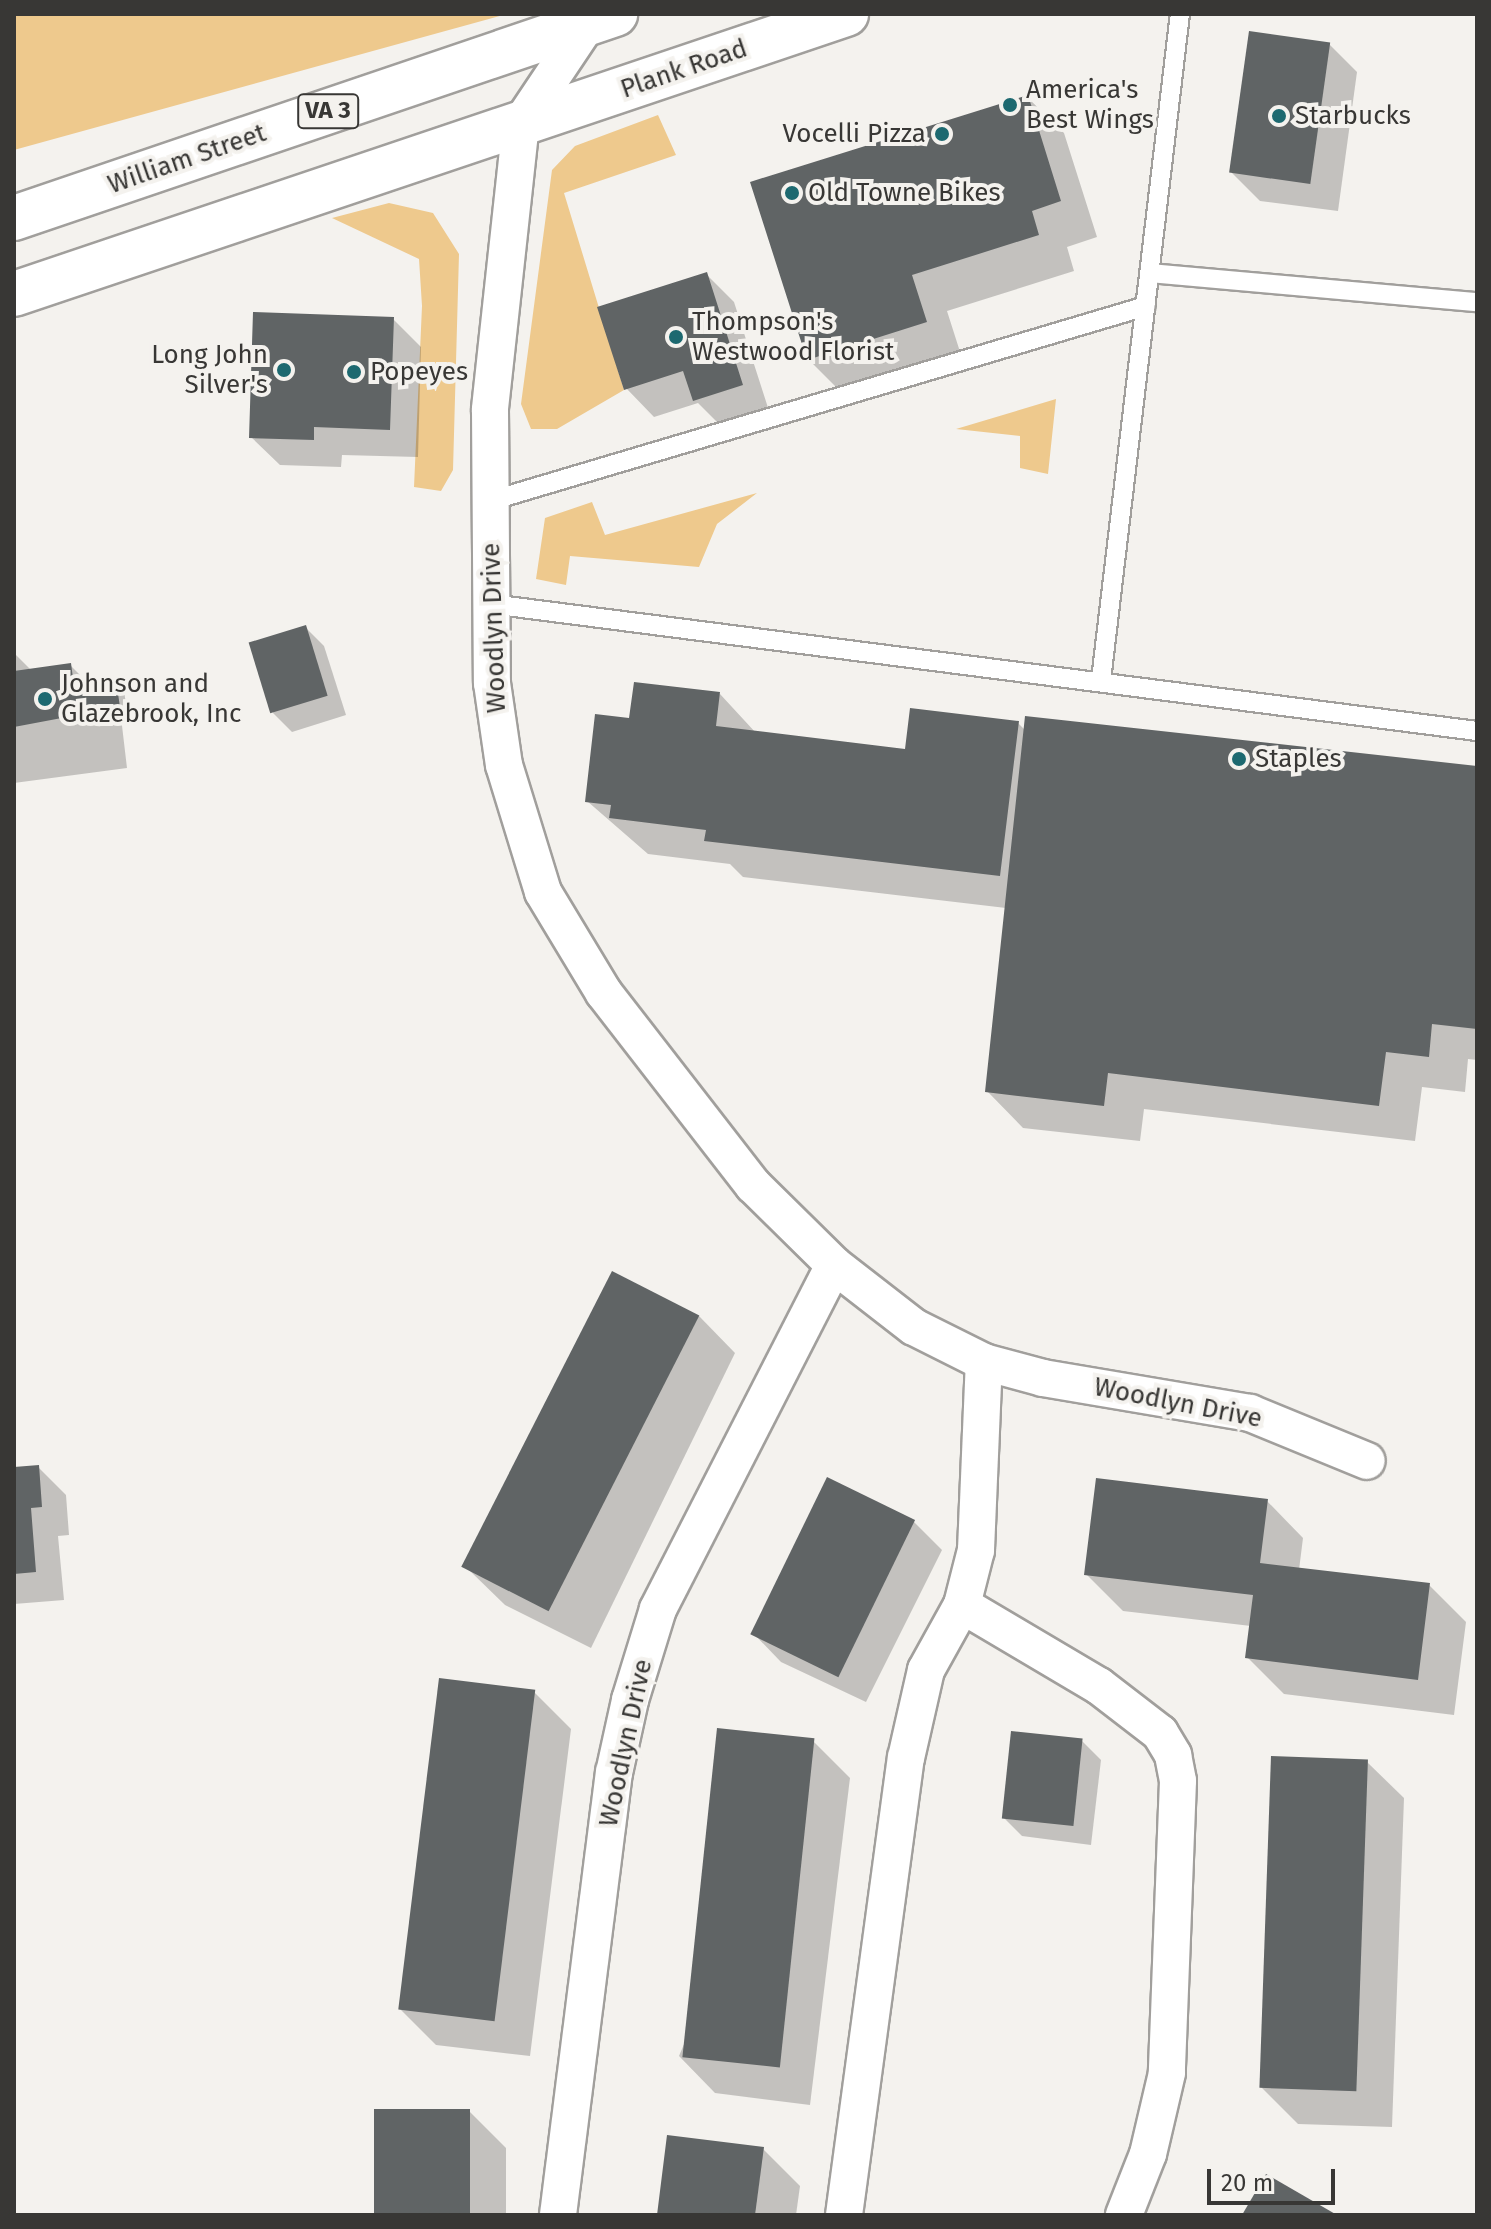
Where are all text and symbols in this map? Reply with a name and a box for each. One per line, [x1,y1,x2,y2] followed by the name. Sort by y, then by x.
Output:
[617,33,751,105] street label: Plank Road
[1026,74,1154,136] place label: America's Best Wings
[296,91,360,131] road number: VA 3
[1001,96,1019,114] marker: America's Best Wings
[1295,100,1411,132] place label: Starbucks
[1270,107,1288,125] marker: Starbucks
[104,117,270,201] street label: William Street
[783,118,926,150] place label: Vocelli Pizza
[933,125,951,143] marker: Vocelli Pizza
[808,177,1001,209] place label: Old Towne Bikes
[783,184,801,202] marker: Old Towne Bikes
[692,306,894,368] place label: Thompson's Westwood Florist
[667,328,685,346] marker: Thompson's Westwood Florist
[151,339,268,400] place label: Long John Silver's
[370,356,468,388] place label: Popeyes
[275,361,293,379] marker: Long John Silver's
[345,363,363,381] marker: Popeyes
[475,542,513,714] street label: Woodlyn Drive
[61,668,241,730] place label: Johnson and Glazebrook, Inc
[36,690,54,708] marker: Johnson and Glazebrook, Inc
[1255,743,1342,775] place label: Staples
[1230,750,1248,768] marker: Staples
[1091,1371,1265,1435] street label: Woodlyn Drive
[593,1656,659,1830] street label: Woodlyn Drive
[1211,2153,1339,2203] scale bar
[1221,2169,1273,2197] text: 20 m

